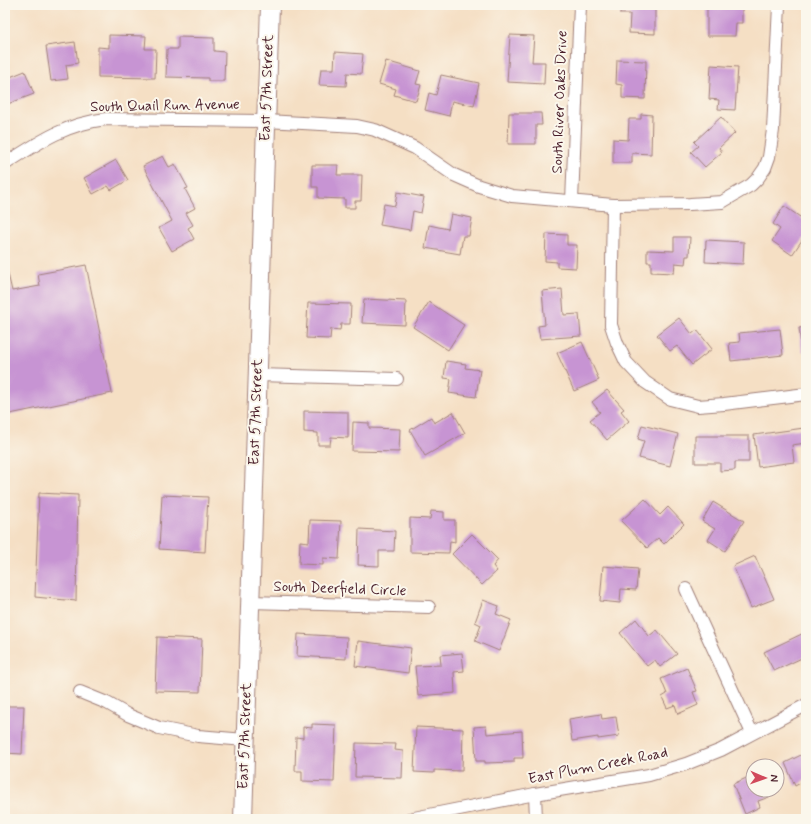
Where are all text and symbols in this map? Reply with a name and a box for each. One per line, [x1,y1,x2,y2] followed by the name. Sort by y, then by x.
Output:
[548,30,573,174] street label: South River Oaks Drive
[255,34,279,142] street label: East 57th Street
[90,95,240,117] street label: South Quail Run Avenue
[244,358,268,466] street label: East 57th Street
[273,577,407,601] street label: South Deerfield Circle
[233,682,257,790] street label: East 57th Street
[527,743,669,789] street label: East Plum Creek Road
[745,758,785,798] north arrow
[767,774,781,782] text: N

